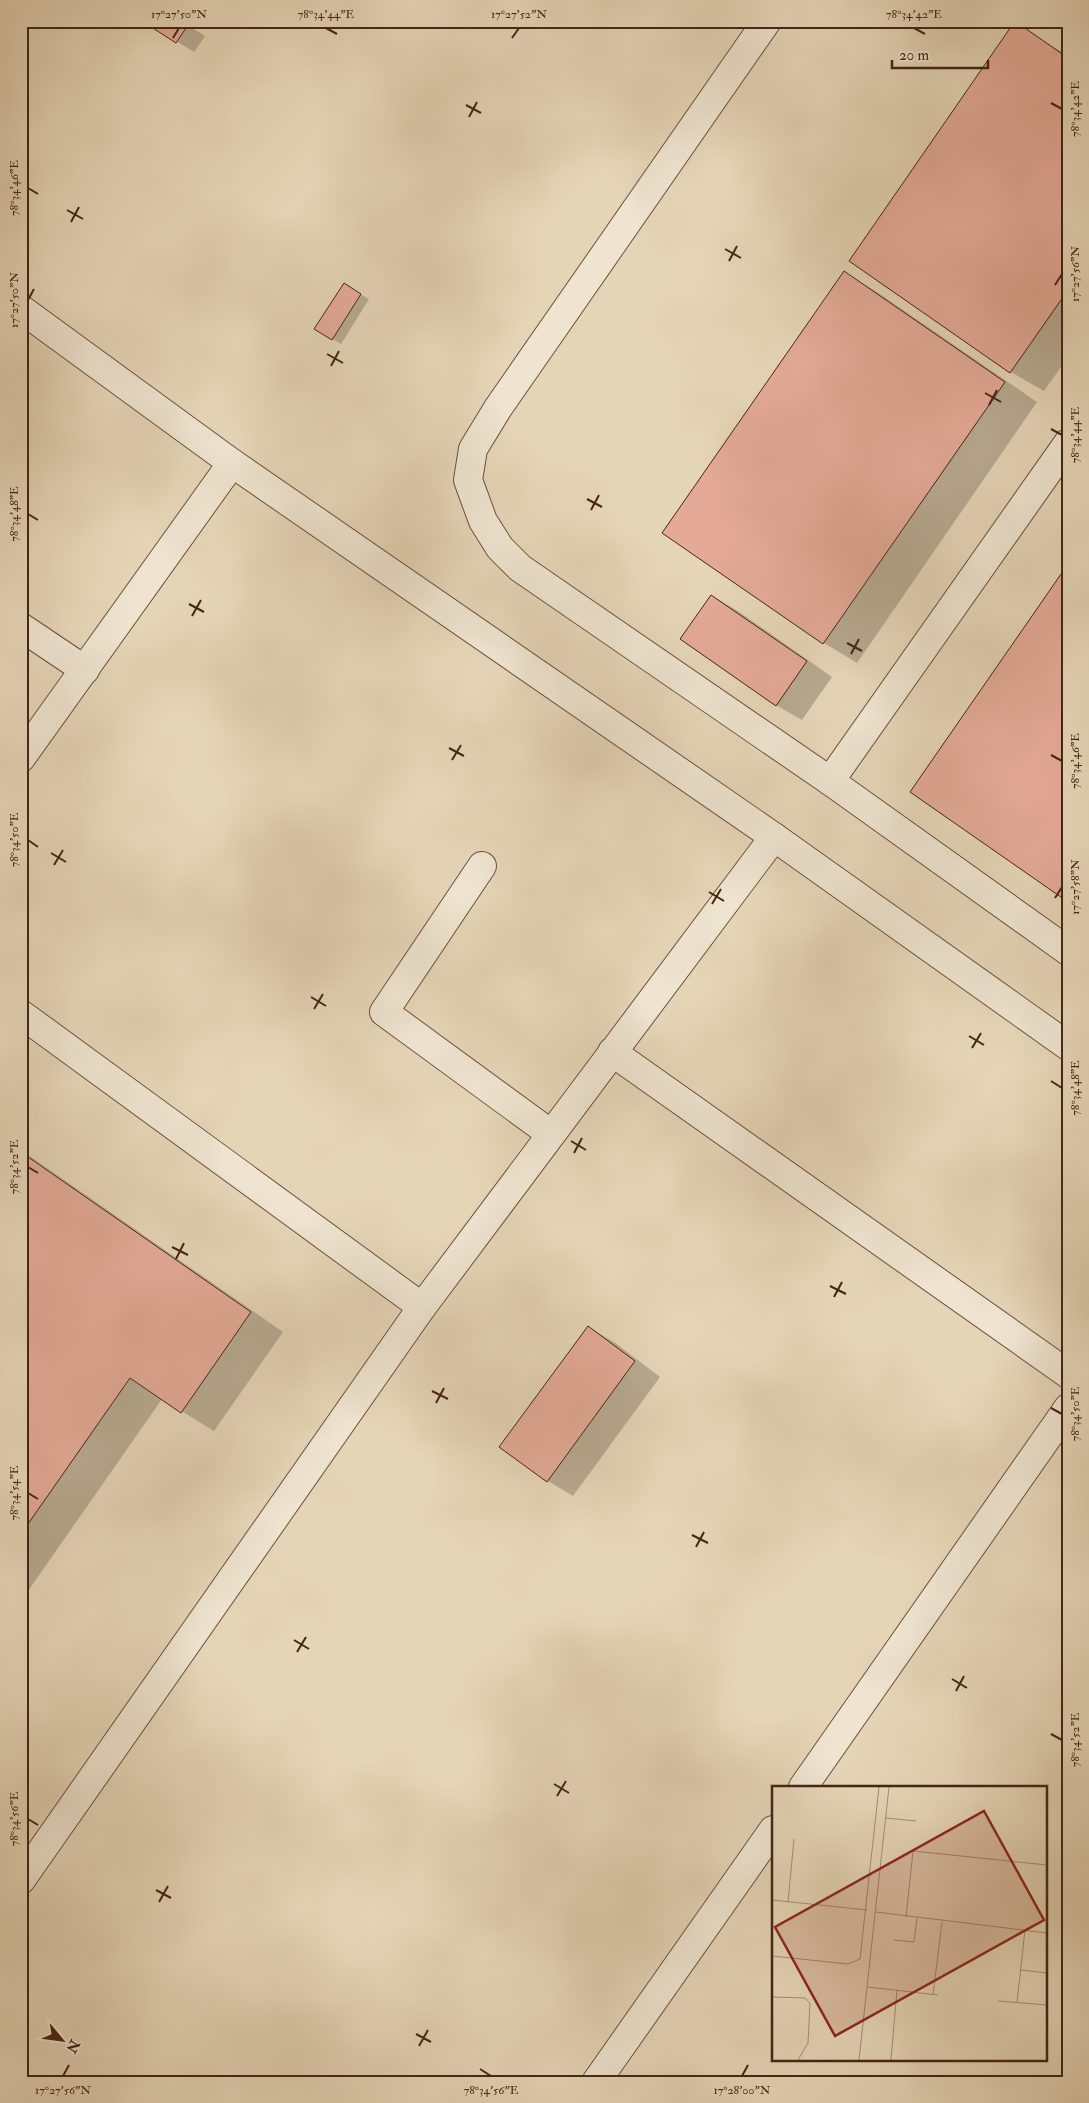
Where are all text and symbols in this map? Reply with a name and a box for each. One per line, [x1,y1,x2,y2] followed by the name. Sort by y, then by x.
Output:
[151,7,207,22] text: 17°27'50"N
[298,7,355,22] text: 78°34'44"E
[491,7,547,22] text: 17°27'52"N
[886,7,942,22] text: 78°34'42"E
[892,38,988,70] scale bar
[899,46,929,65] text: 20 m
[1068,81,1083,137] text: 78°34'42"E
[7,160,22,216] text: 78°34'46"E
[1068,246,1083,302] text: 17°27'56"N
[7,272,22,328] text: 17°27'50"N
[1068,406,1083,463] text: 78°34'44"E
[7,486,22,542] text: 78°34'48"E
[1068,733,1083,789] text: 78°34'46"E
[7,812,22,867] text: 78°34'50"E
[1068,859,1083,915] text: 17°27'58"N
[1068,1060,1083,1116] text: 78°34'48"E
[7,1139,22,1194] text: 78°34'52"E
[1068,1386,1083,1441] text: 78°34'50"E
[7,1465,22,1520] text: 78°34'54"E
[1068,1712,1083,1767] text: 78°34'52"E
[772,1786,1046,2060] inset map
[7,1791,22,1846] text: 78°34'56"E
[38,2016,88,2066] north arrow
[62,2036,84,2056] text: N
[35,2083,91,2098] text: 17°27'56"N
[464,2083,519,2098] text: 78°34'56"E
[713,2083,771,2098] text: 17°28'00"N

